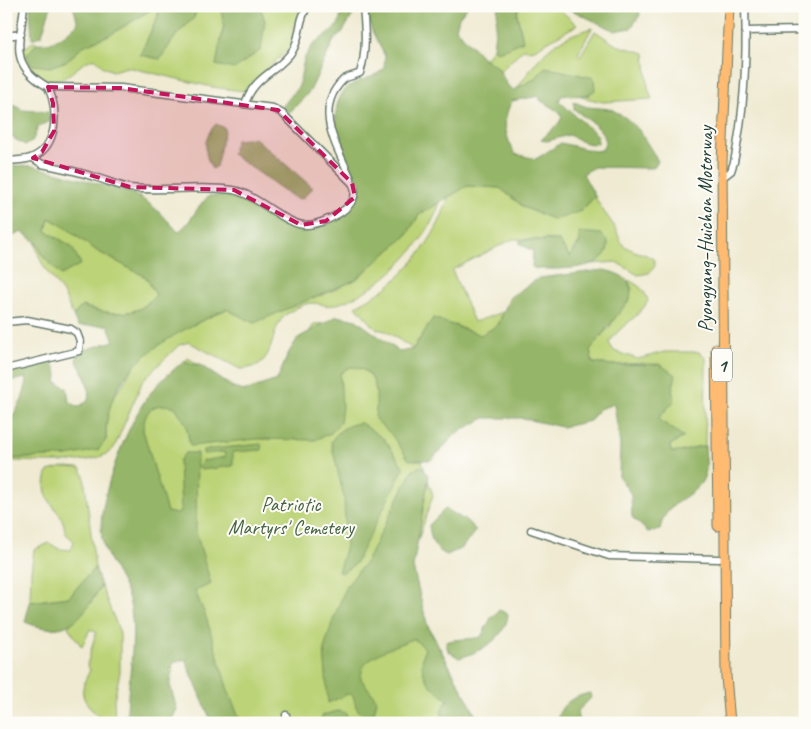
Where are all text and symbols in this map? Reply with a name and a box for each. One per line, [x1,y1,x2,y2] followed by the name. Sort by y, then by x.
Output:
[693,124,718,332] street label: Pyongyang–Huichon Motorway
[712,348,732,382] road number: 1
[228,492,356,540] park label: Patriotic Martyrs' Cemetery

